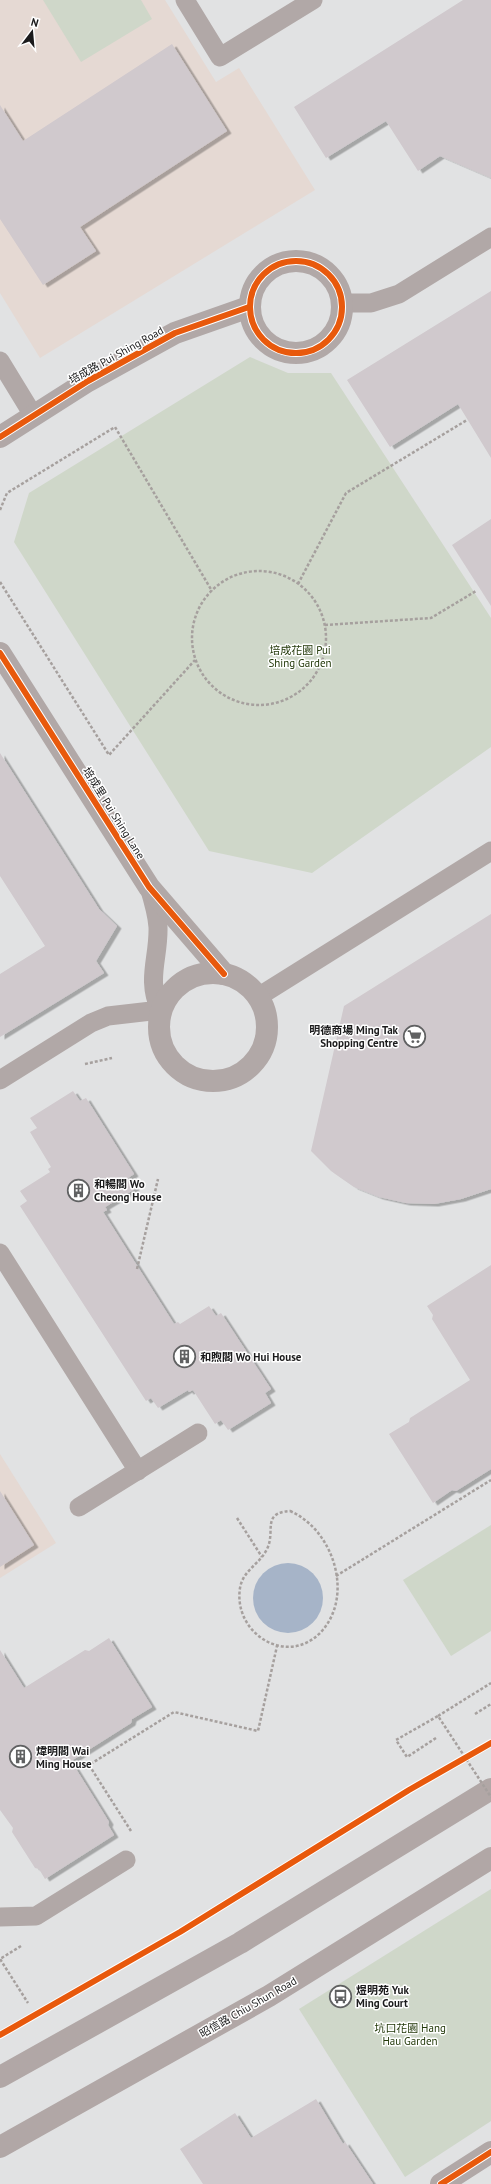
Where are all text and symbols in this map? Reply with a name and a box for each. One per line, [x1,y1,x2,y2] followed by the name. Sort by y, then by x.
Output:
[12,12,52,52] north arrow
[29,15,40,30] text: N
[66,323,166,387] street label: 培成路 Pui Shing Road
[268,643,332,670] park label: 培成花園 Pui Shing Garden
[80,764,148,862] street label: 培成里 Pui Shing Lane
[309,1023,399,1050] place label: 明德商場 Ming Tak Shopping Centre
[401,1023,427,1049] supermarket icon: 明德商場 Ming Tak Shopping Centre
[65,1177,91,1203] building icon: 和暢閣 Wo Cheong House
[94,1177,162,1204] place label: 和暢閣 Wo Cheong House
[171,1344,197,1370] building icon: 和煦閣 Wo Hui House
[200,1350,302,1364] place label: 和煦閣 Wo Hui House
[7,1744,33,1770] building icon: 煒明閣 Wai Ming House
[36,1744,92,1771] place label: 煒明閣 Wai Ming House
[197,1973,299,2041] street label: 昭信路 Chiu Shun Road
[328,1983,354,2009] bus stop icon: 煜明苑 Yuk Ming Court
[356,1983,409,2010] place label: 煜明苑 Yuk Ming Court
[374,2021,446,2048] park label: 坑口花園 Hang Hau Garden

